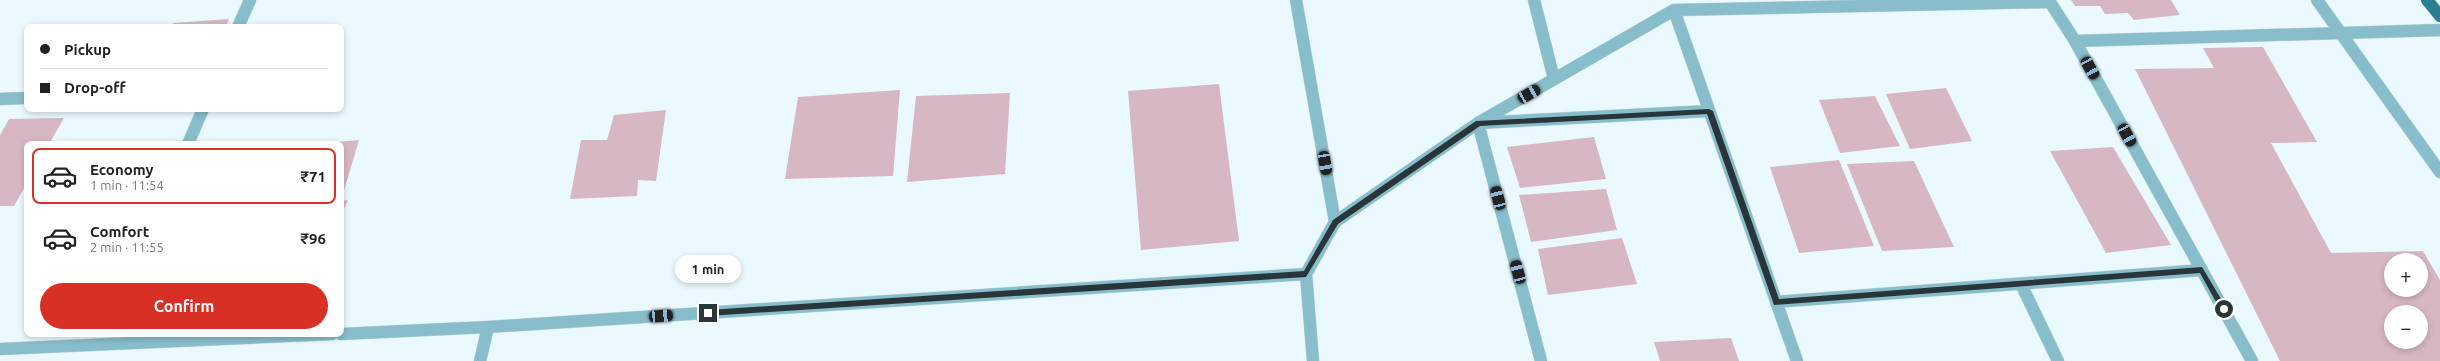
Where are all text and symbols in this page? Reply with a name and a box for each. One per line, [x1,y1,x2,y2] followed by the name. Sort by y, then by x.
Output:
[64,41,111,58] text: Pickup
[2079,55,2101,81] car
[64,79,126,96] text: Drop-off
[1516,83,1542,105] car
[2116,122,2138,148] car
[1317,150,1333,176] car
[42,158,78,194] icon: car
[90,161,154,178] text: Economy
[301,168,326,185] text: ₹71
[90,178,164,192] text: 1 min · 11:54
[1489,185,1507,211] car
[42,220,78,256] icon: car
[90,223,149,240] text: Comfort
[301,230,326,247] text: ₹96
[90,240,164,254] text: 2 min · 11:55
[2384,253,2428,349] map controls
[2384,253,2428,297] button: +
[675,255,741,283] callout: 1 min
[1509,259,1527,285] car
[692,262,724,276] text: 1 min
[40,283,328,329] button: Confirm
[2215,300,2233,318] route start
[699,304,717,322] route end
[2384,305,2428,349] button: −
[649,309,673,323] car

